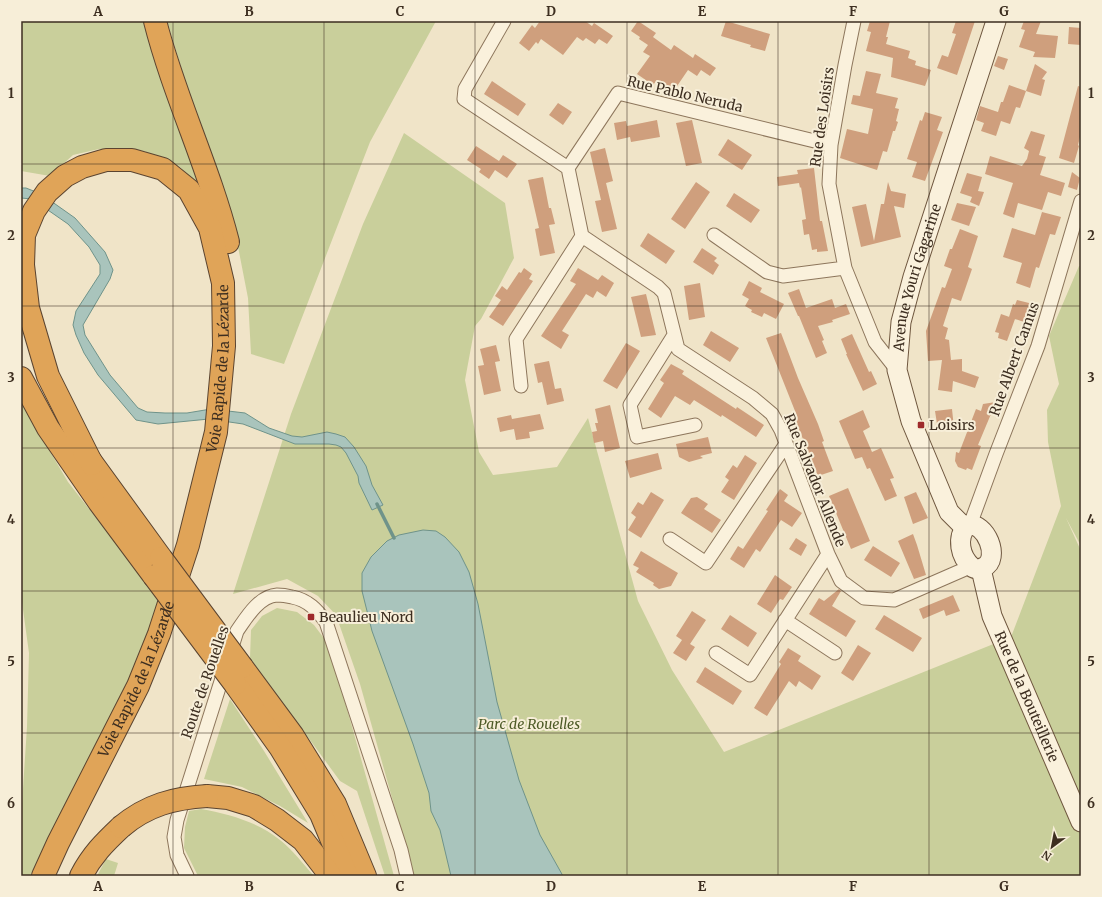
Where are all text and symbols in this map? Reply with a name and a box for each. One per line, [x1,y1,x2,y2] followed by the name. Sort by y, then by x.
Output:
[92,3,103,20] text: A
[244,3,254,20] text: B
[396,3,405,20] text: C
[546,3,556,20] text: D
[698,3,707,20] text: E
[849,3,857,20] text: F
[999,3,1009,20] text: G
[806,66,838,168] street label: Rue des Loisirs
[625,72,745,116] street label: Rue Pablo Neruda
[8,85,14,102] text: 1
[1088,85,1094,102] text: 1
[889,202,945,353] street label: Avenue Youri Gagarine
[7,227,15,244] text: 2
[1087,227,1095,244] text: 2
[202,284,233,456] street label: Voie Rapide de la Lézarde
[985,299,1043,419] street label: Rue Albert Camus
[7,369,15,386] text: 3
[1087,369,1095,386] text: 3
[780,411,850,549] street label: Rue Salvador Allende
[929,416,975,434] place label: Loisirs
[916,420,926,430] marker: Loisirs
[7,511,16,528] text: 4
[1087,511,1096,528] text: 4
[94,599,178,761] street label: Voie Rapide de la Lézarde
[319,608,414,626] place label: Beaulieu Nord
[306,612,316,622] marker: Beaulieu Nord
[177,623,233,741] street label: Route de Rouelles
[991,628,1063,765] street label: Rue de la Bouteillerie
[7,653,15,670] text: 5
[1087,653,1095,670] text: 5
[478,715,580,733] park label: Parc de Rouelles
[7,795,15,812] text: 6
[1087,795,1095,812] text: 6
[1032,827,1072,867] north arrow
[1039,847,1054,864] text: N
[92,878,103,895] text: A
[244,878,254,895] text: B
[396,878,405,895] text: C
[546,878,556,895] text: D
[698,878,707,895] text: E
[849,878,857,895] text: F
[999,878,1009,895] text: G

